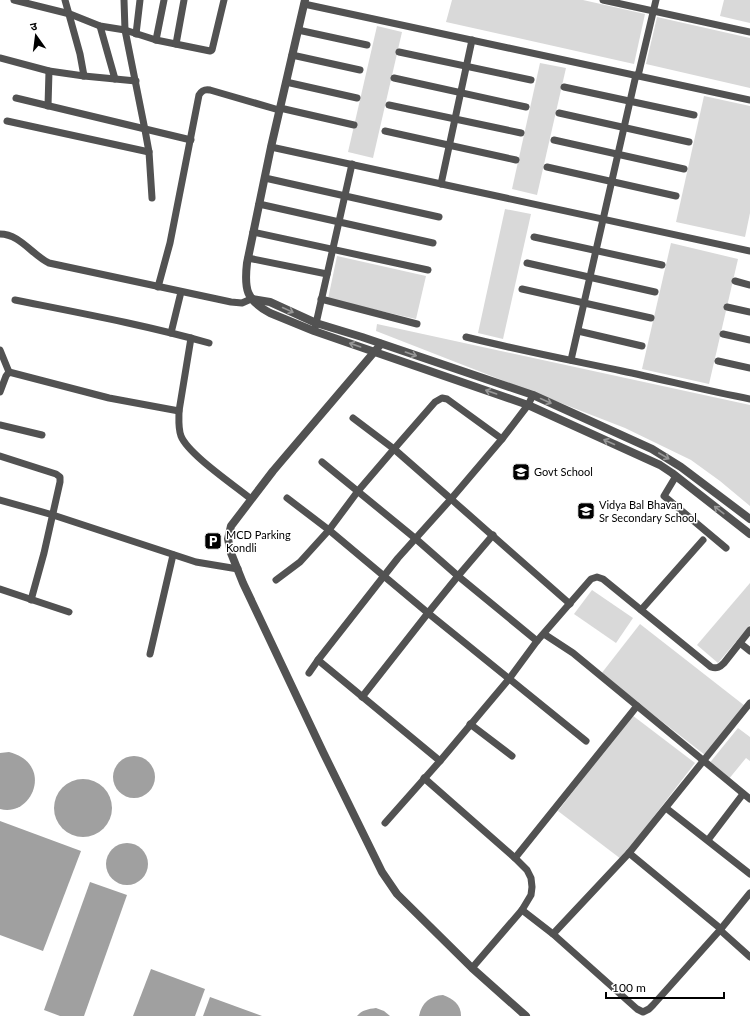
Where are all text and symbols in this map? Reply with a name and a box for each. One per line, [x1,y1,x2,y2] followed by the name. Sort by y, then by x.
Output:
[16,16,56,56] north arrow
[29,19,39,33] text: उ
[282,307,294,314] one-way arrow
[349,341,361,349] one-way arrow
[404,350,416,358] one-way arrow
[485,388,497,396] one-way arrow
[540,398,552,405] one-way arrow
[604,438,616,445] one-way arrow
[658,453,670,461] one-way arrow
[511,462,531,482] school or university icon: Govt School
[534,465,593,478] place label: Govt School
[599,498,697,524] place label: Vidya Bal Bhavan Sr Secondary School
[576,501,596,521] school or university icon: Vidya Bal Bhavan Sr Secondary School
[714,506,725,514] one-way arrow
[226,528,291,554] place label: MCD Parking Kondli
[203,531,223,551] parking icon: MCD Parking Kondli
[606,974,724,1000] scale bar
[612,980,646,995] text: 100 m

